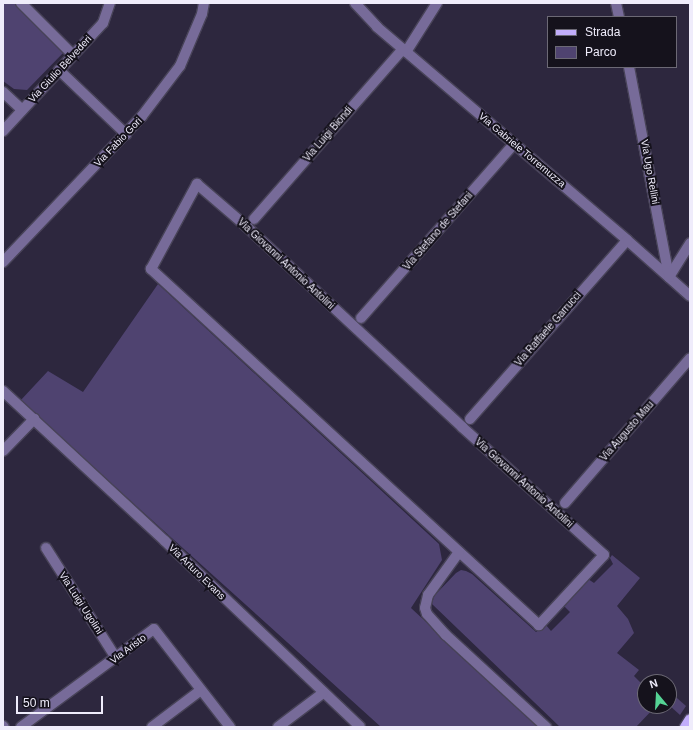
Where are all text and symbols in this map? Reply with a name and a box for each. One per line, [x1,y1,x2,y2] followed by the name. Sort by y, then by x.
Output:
[547,16,677,68] legend
[585,25,620,39] text: Strada
[26,33,94,105] street label: Via Giulio Belvederi
[585,45,616,59] text: Parco
[301,104,355,164] street label: Via Luigi Biondi
[476,110,568,190] street label: Via Gabriele Torremuzza
[92,115,144,169] street label: Via Fabio Gori
[638,139,662,205] street label: Via Ugo Rellini
[401,190,475,272] street label: Via Stefano de Stefani
[235,216,337,312] street label: Via Giovanni Antonio Antolini
[512,289,584,369] street label: Via Raffaele Garrucci
[598,398,656,464] street label: Via Augusto Mau
[472,435,576,531] street label: Via Giovanni Antonio Antolini
[166,542,228,602] street label: Via Arturo Evans
[56,570,106,636] street label: Via Luigi Ugolini
[107,631,149,667] street label: Via Aristo
[637,674,677,714] north arrow
[648,677,659,690] text: N
[18,688,105,714] scale bar
[23,696,50,710] text: 50 m

